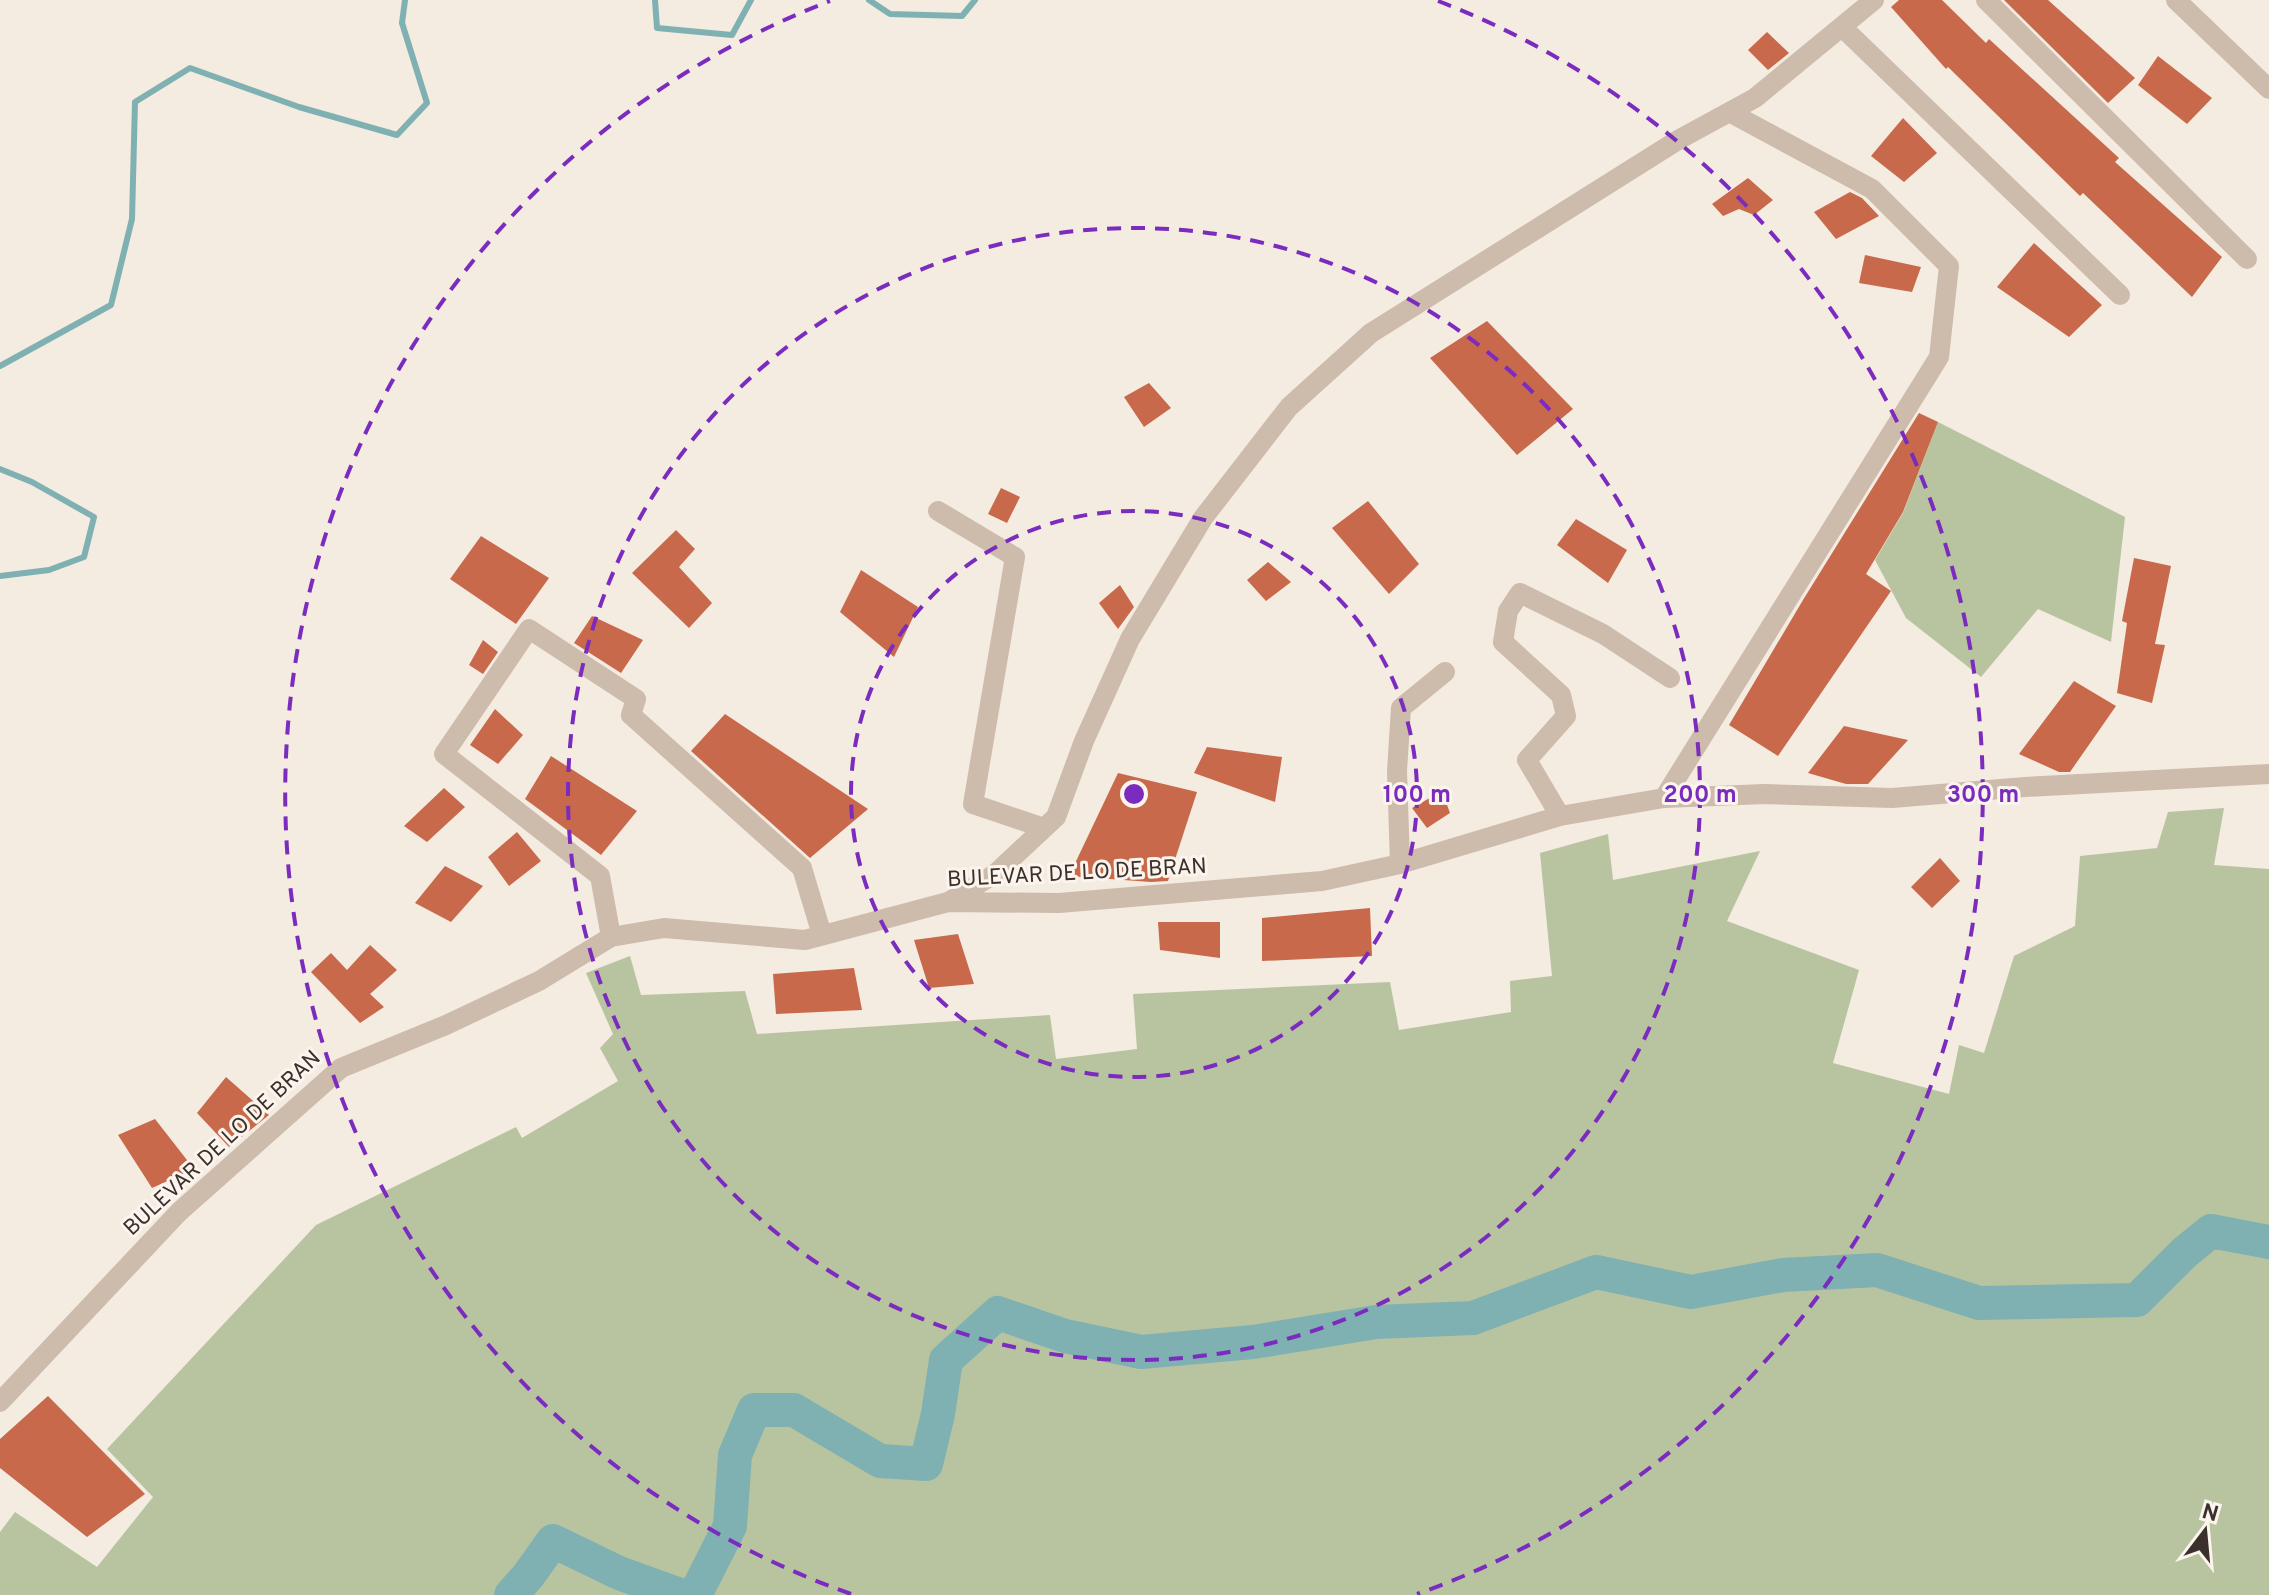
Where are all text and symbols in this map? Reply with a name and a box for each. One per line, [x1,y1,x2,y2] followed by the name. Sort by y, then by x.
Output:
[1120,780,1148,808] centre of rings
[1383,781,1451,811] text: 100 m
[1663,781,1737,811] text: 200 m
[1947,781,2019,811] text: 300 m
[947,854,1207,894] street label: BULEVAR DE LO DE BRAN
[119,1046,327,1242] street label: BULEVAR DE LO DE BRAN
[2165,1491,2245,1571] north arrow
[2199,1499,2221,1529] text: N

